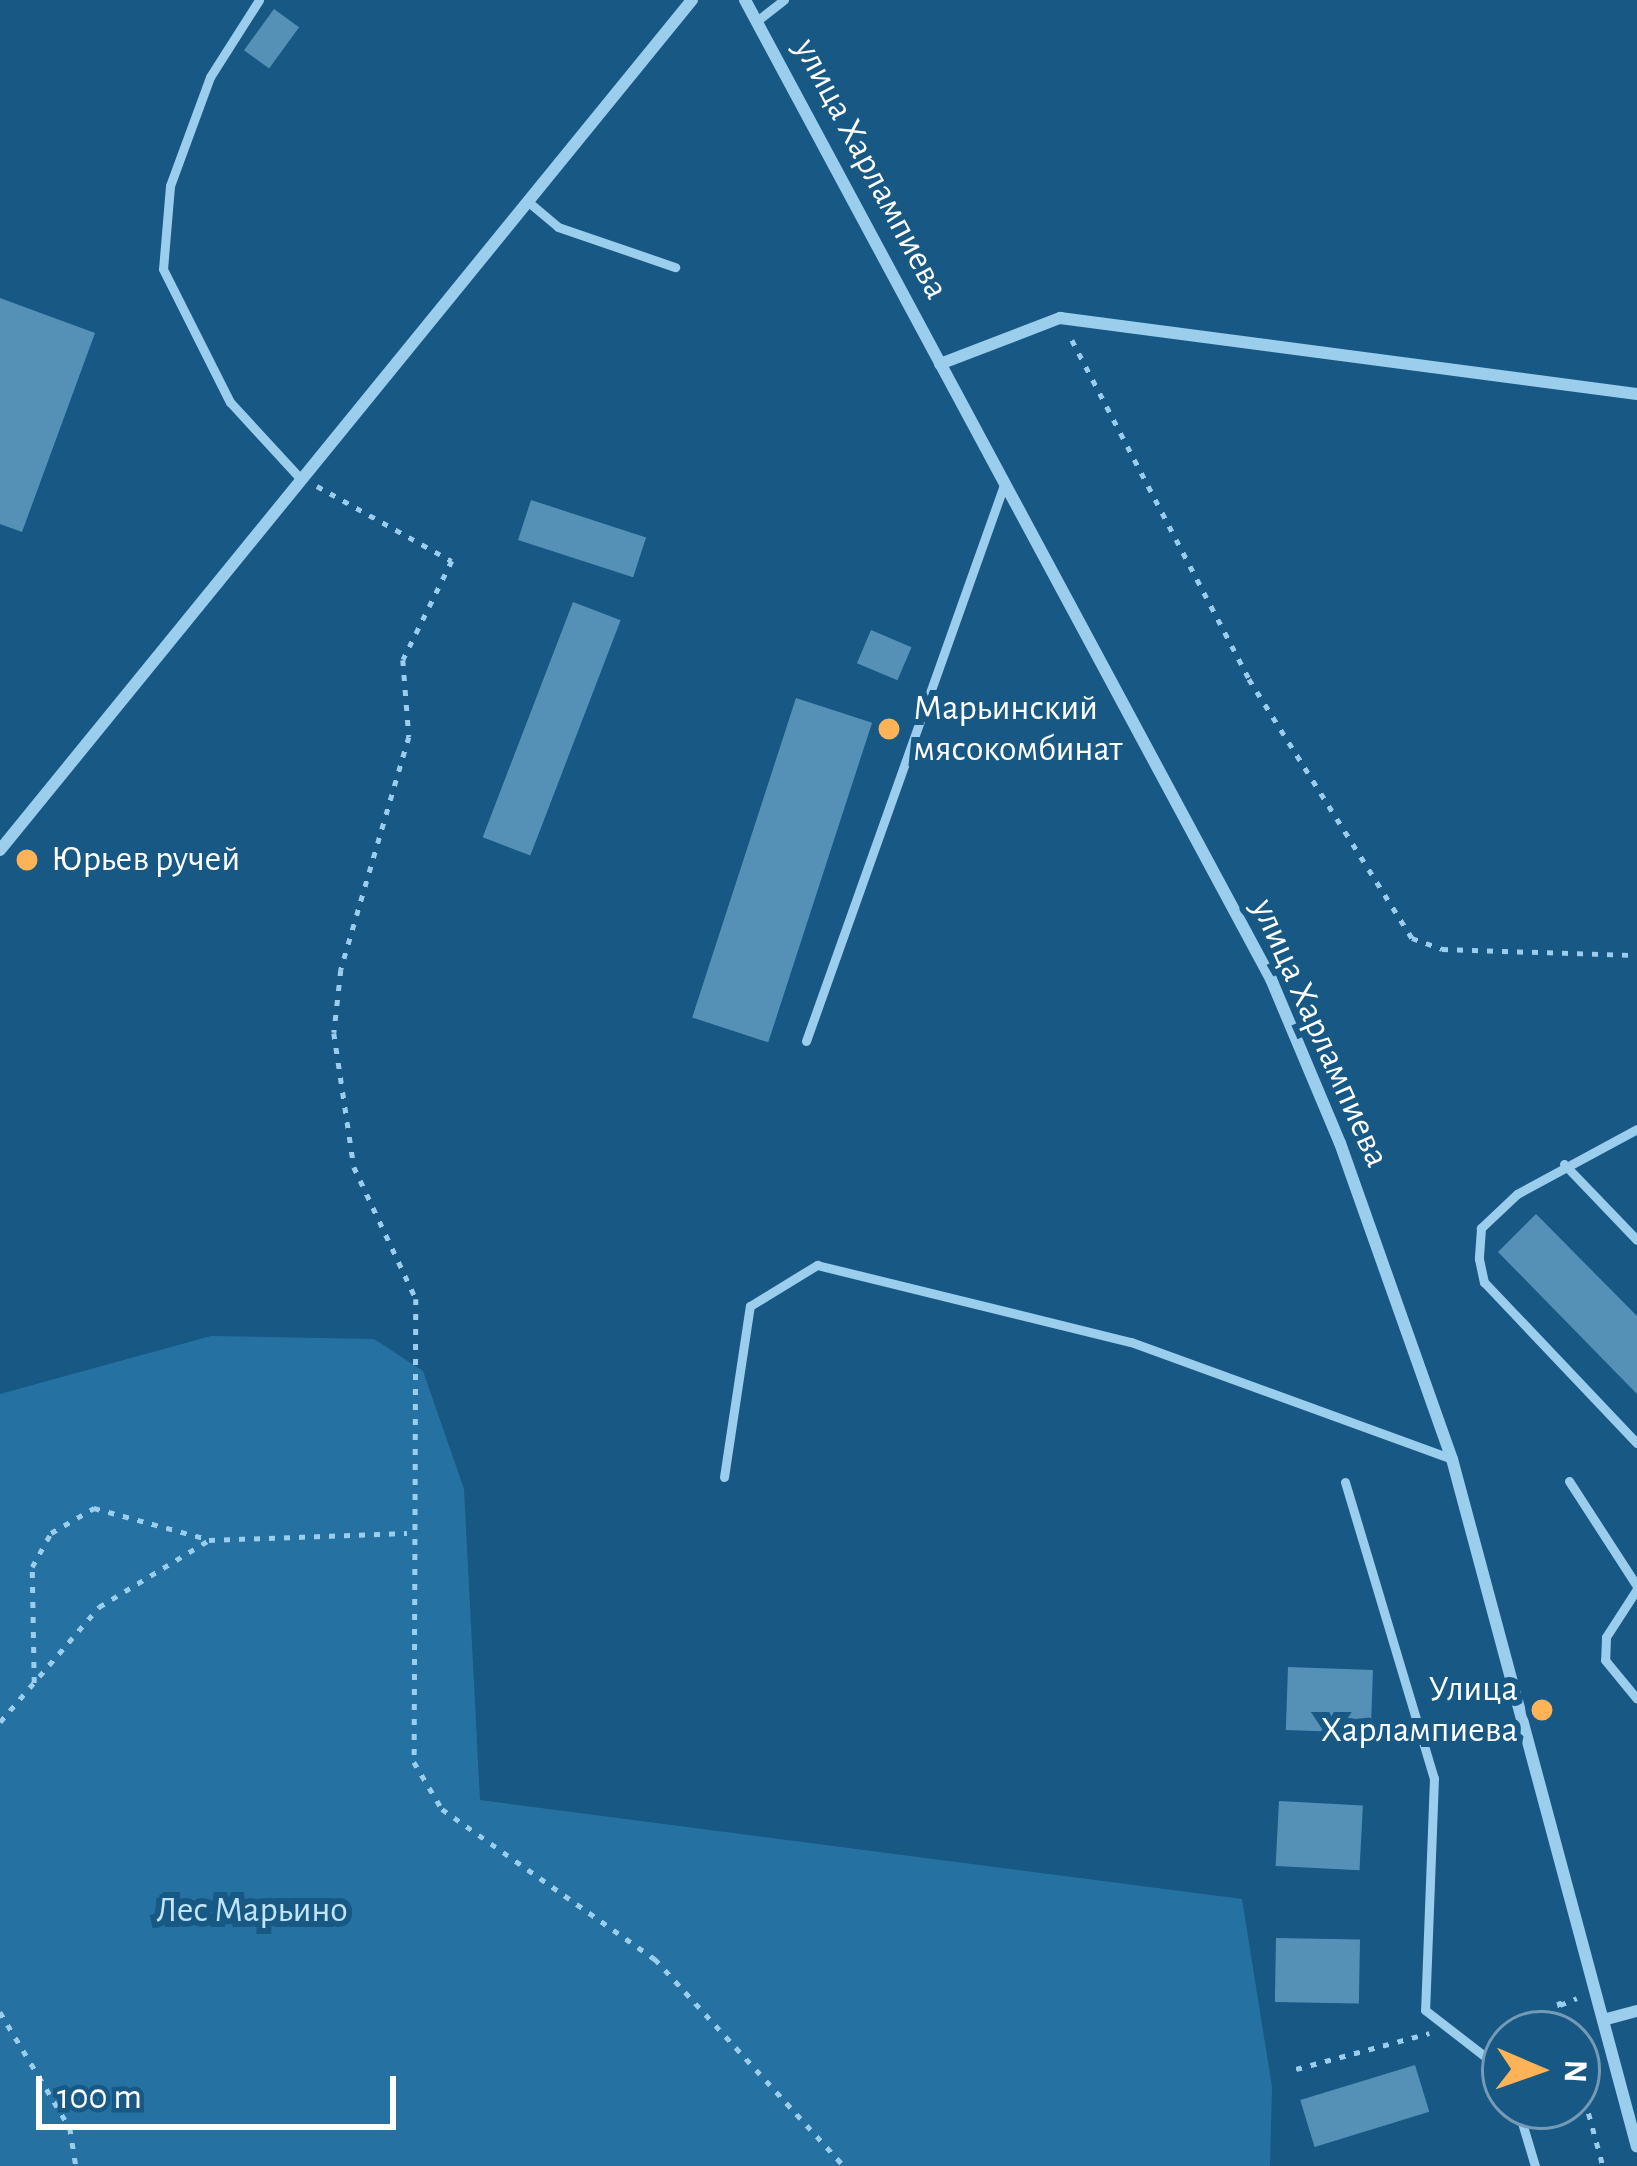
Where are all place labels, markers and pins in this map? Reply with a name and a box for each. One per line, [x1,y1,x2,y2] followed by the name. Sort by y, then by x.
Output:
[913,686,1122,771] place label: Марьинский мясокомбинат
[876,716,902,742] marker: Марьинский мясокомбинат
[51,838,240,882] place label: Юрьев ручей
[14,847,40,873] marker: Юрьев ручей
[1321,1667,1518,1752] place label: Улица Харлампиева
[1529,1697,1555,1723] marker: Улица Харлампиева

